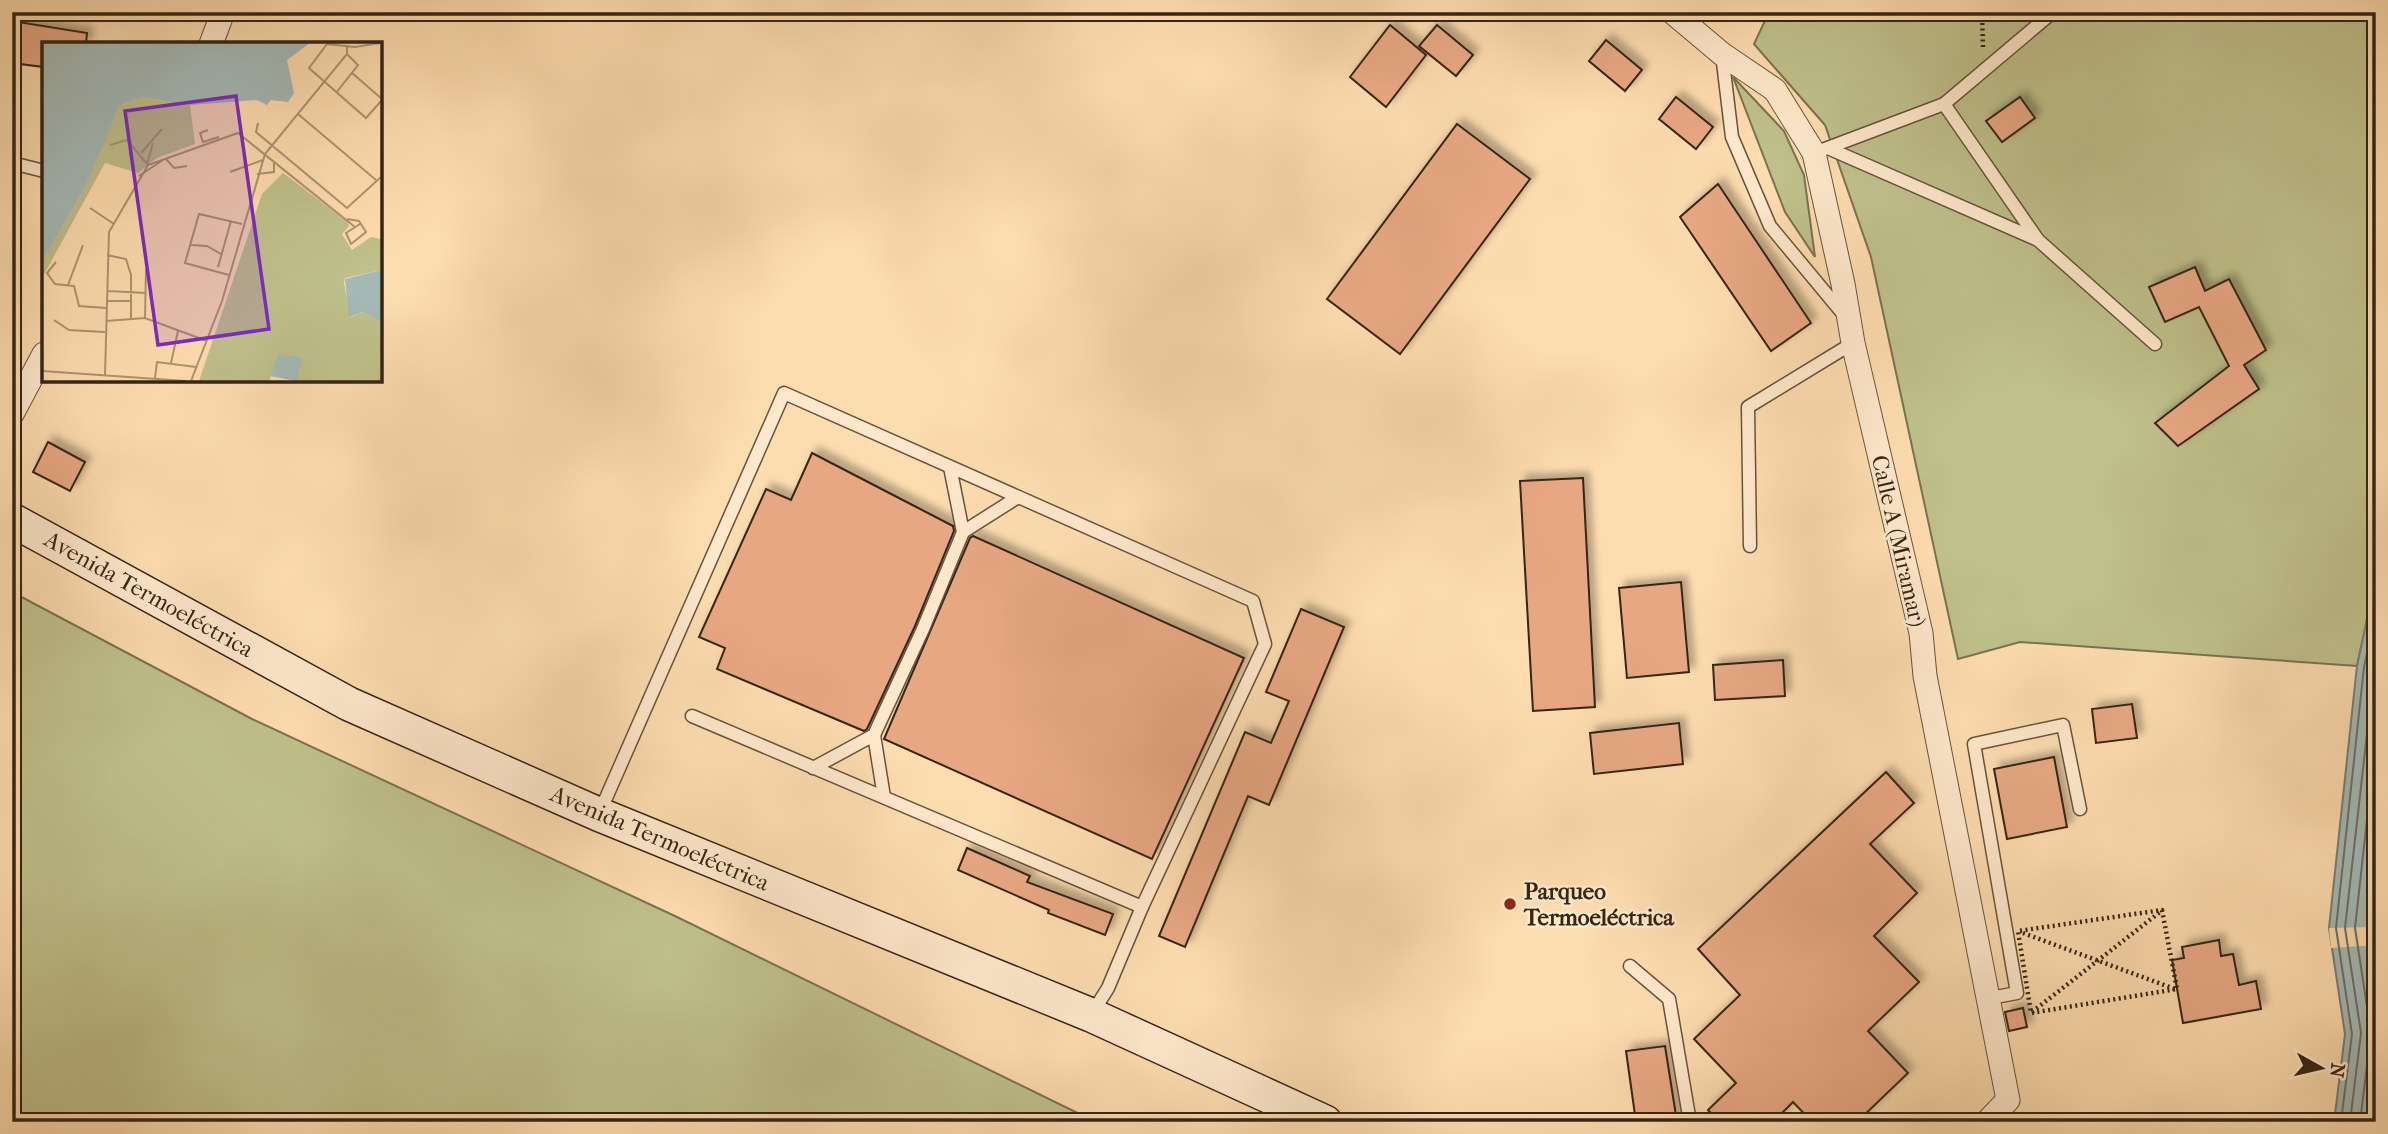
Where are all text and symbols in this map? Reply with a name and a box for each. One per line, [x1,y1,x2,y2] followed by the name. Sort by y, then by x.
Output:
[42,42,382,382] inset map
[1866,453,1931,630] street label: Calle A (Miramar)
[39,525,258,663] street label: Avenida Termoeléctrica
[546,780,773,897] street label: Avenida Termoeléctrica
[1523,878,1675,931] place label: Parqueo Termoeléctrica
[1502,896,1518,912] marker: Parqueo Termoeléctrica
[2286,1032,2356,1102] north arrow
[2325,1062,2349,1079] text: N

